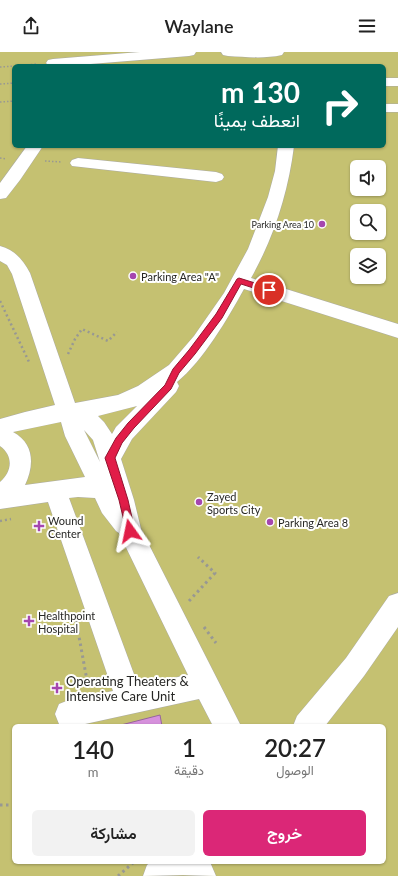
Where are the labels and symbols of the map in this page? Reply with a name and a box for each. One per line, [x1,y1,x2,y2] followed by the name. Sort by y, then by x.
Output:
[251,219,314,230] place label: Parking Area 10
[317,219,327,229] marker: Parking Area 10
[141,270,219,283] place label: Parking Area "A"
[128,271,138,281] marker: Parking Area "A"
[252,273,286,307] pin
[207,490,261,516] place label: Zayed Sports City
[194,497,204,507] marker: Zayed Sports City
[109,510,151,552] position arrow
[48,514,83,540] place label: Wound Center
[278,516,348,529] place label: Parking Area 8
[265,517,275,527] marker: Parking Area 8
[33,520,45,532] marker: Wound Center
[38,609,95,635] place label: Healthpoint Hospital
[23,615,35,627] marker: Healthpoint Hospital
[66,673,190,704] place label: Operating Theaters & Intensive Care Unit
[51,682,63,694] marker: Operating Theaters & Intensive Care Unit

